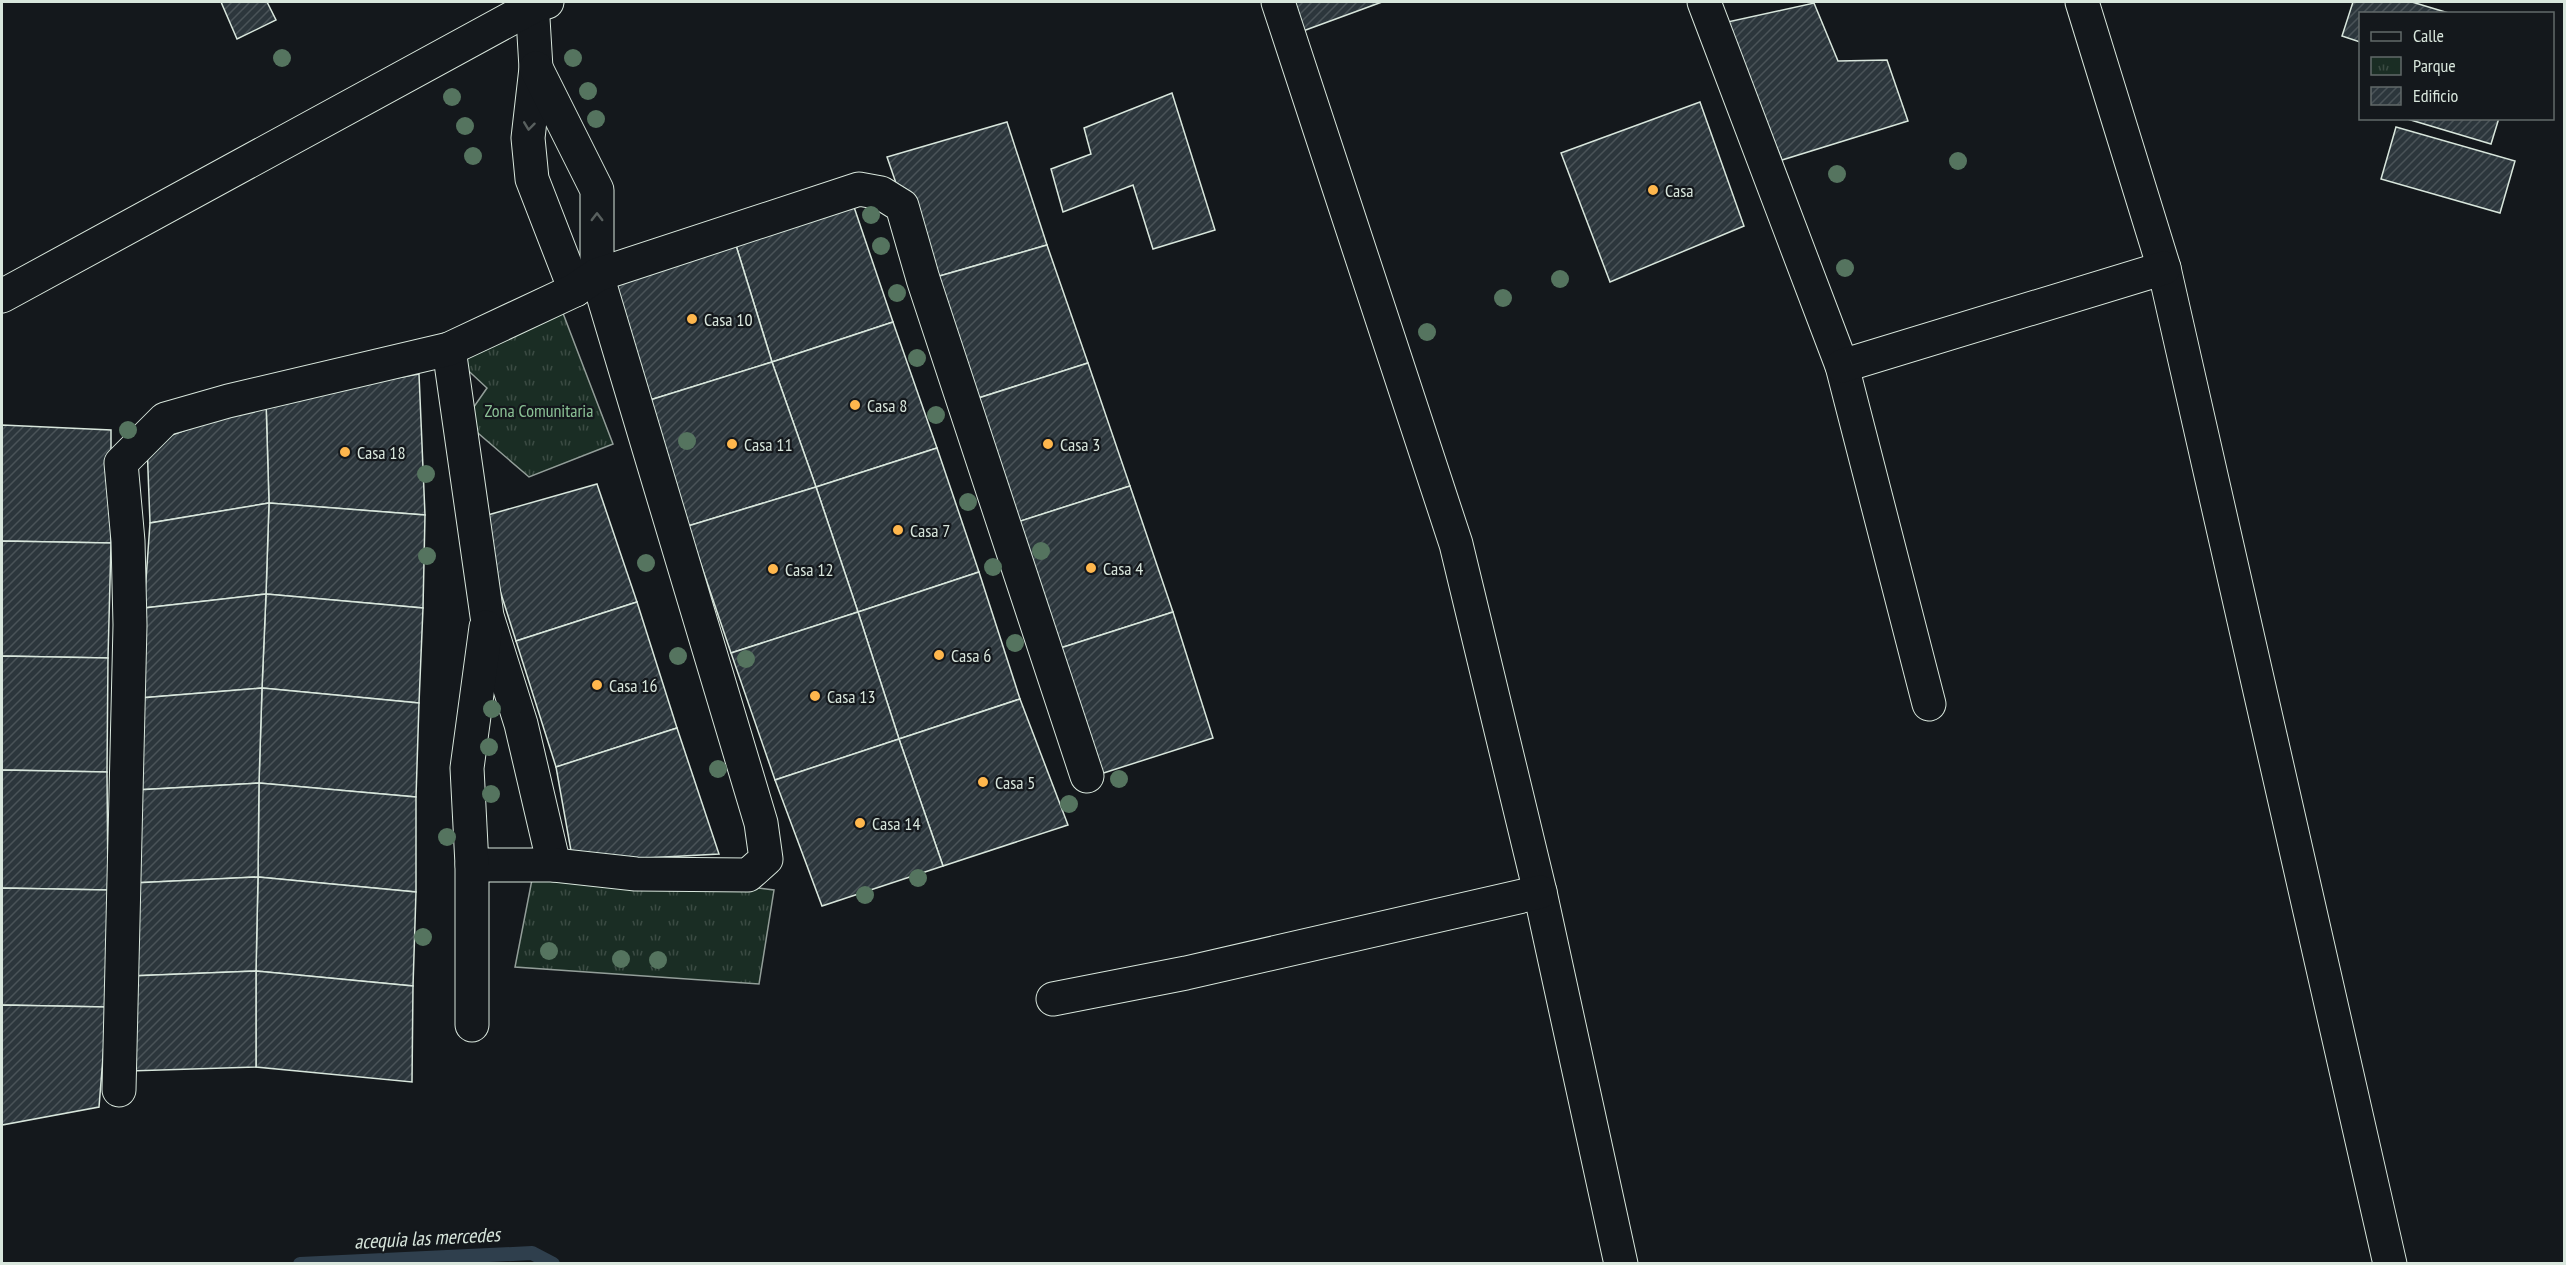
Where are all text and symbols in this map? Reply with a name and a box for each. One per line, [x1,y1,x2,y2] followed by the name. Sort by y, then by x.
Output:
[2359,12,2554,120] legend
[2413,24,2444,47] text: Calle
[2413,54,2456,77] text: Parque
[2413,84,2459,107] text: Edificio
[523,122,536,131] one-way arrow
[1665,179,1694,202] place label: Casa
[1646,183,1660,197] marker: Casa
[591,212,603,221] one-way arrow
[704,308,753,331] place label: Casa 10
[685,312,699,326] marker: Casa 10
[867,394,907,417] place label: Casa 8
[848,398,862,412] marker: Casa 8
[485,399,593,422] park label: Zona Comunitaria
[744,433,793,456] place label: Casa 11
[1060,433,1100,456] place label: Casa 3
[725,437,739,451] marker: Casa 11
[1041,437,1055,451] marker: Casa 3
[357,441,406,464] place label: Casa 18
[338,445,352,459] marker: Casa 18
[910,519,950,542] place label: Casa 7
[891,523,905,537] marker: Casa 7
[1103,557,1143,580] place label: Casa 4
[785,558,834,581] place label: Casa 12
[1084,561,1098,575] marker: Casa 4
[766,562,780,576] marker: Casa 12
[951,644,991,667] place label: Casa 6
[932,648,946,662] marker: Casa 6
[609,674,658,697] place label: Casa 16
[590,678,604,692] marker: Casa 16
[827,685,876,708] place label: Casa 13
[808,689,822,703] marker: Casa 13
[995,771,1035,794] place label: Casa 5
[976,775,990,789] marker: Casa 5
[872,812,921,835] place label: Casa 14
[853,816,867,830] marker: Casa 14
[353,1221,503,1255] water label: acequia las mercedes

